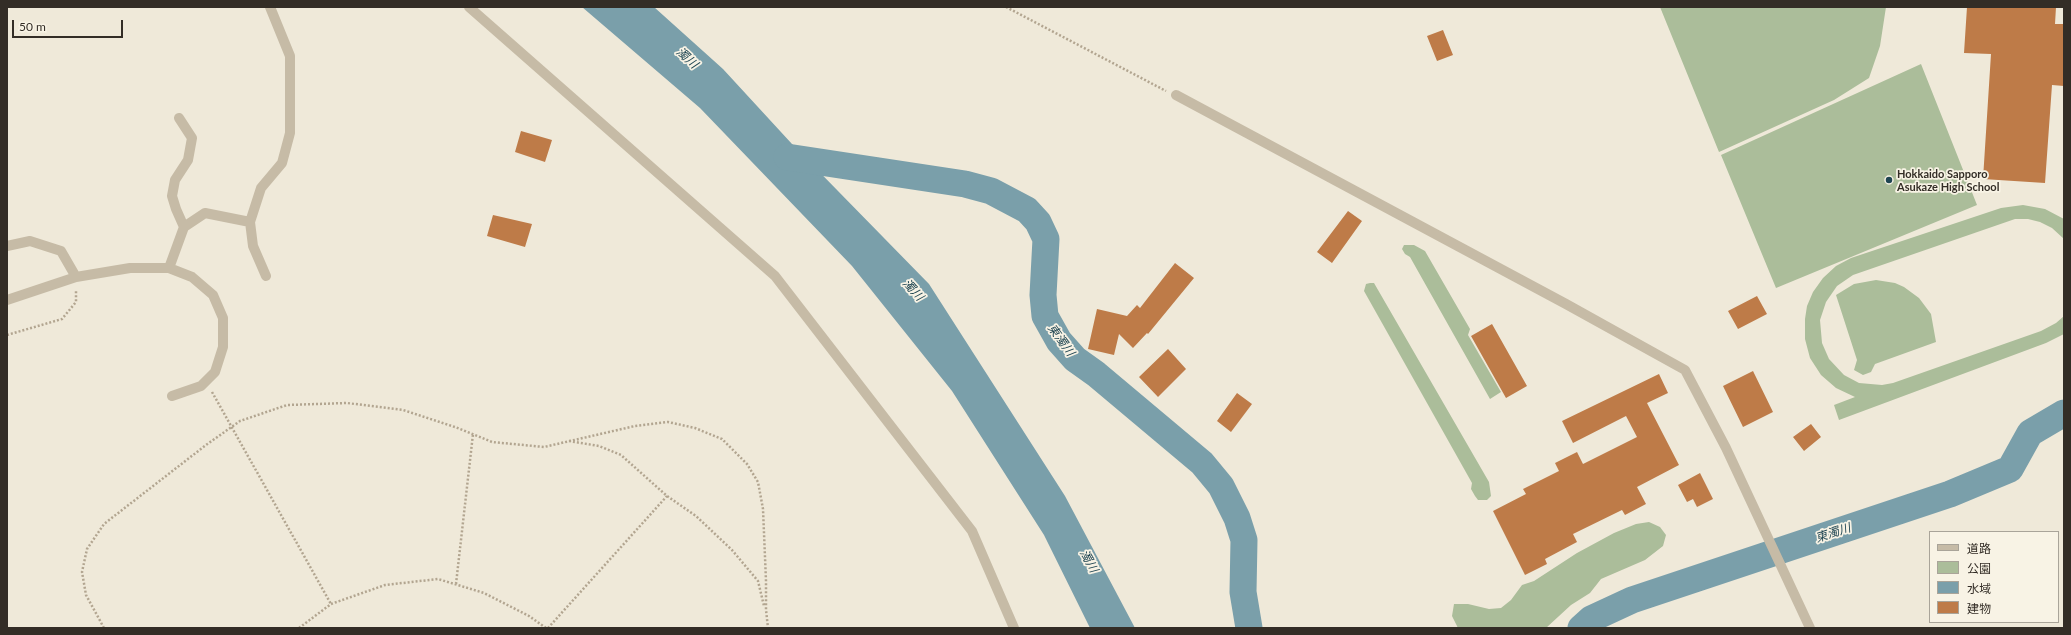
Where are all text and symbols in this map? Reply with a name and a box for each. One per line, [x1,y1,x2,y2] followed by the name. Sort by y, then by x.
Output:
[14,12,125,38] scale bar
[19,19,46,34] text: 50 m
[673,45,701,71] water label: 濁川
[1897,167,1999,193] place label: Hokkaido Sapporo Asukaze High School
[1884,175,1894,185] marker: Hokkaido Sapporo Asukaze High School
[900,276,926,304] water label: 濁川
[1045,321,1077,359] water label: 東濁川
[1814,521,1852,545] water label: 東濁川
[1929,531,2059,623] legend
[1967,541,1991,556] text: 道路
[1077,547,1101,575] water label: 濁川
[1967,561,1991,576] text: 公園
[1967,581,1991,596] text: 水域
[1967,601,1991,616] text: 建物

